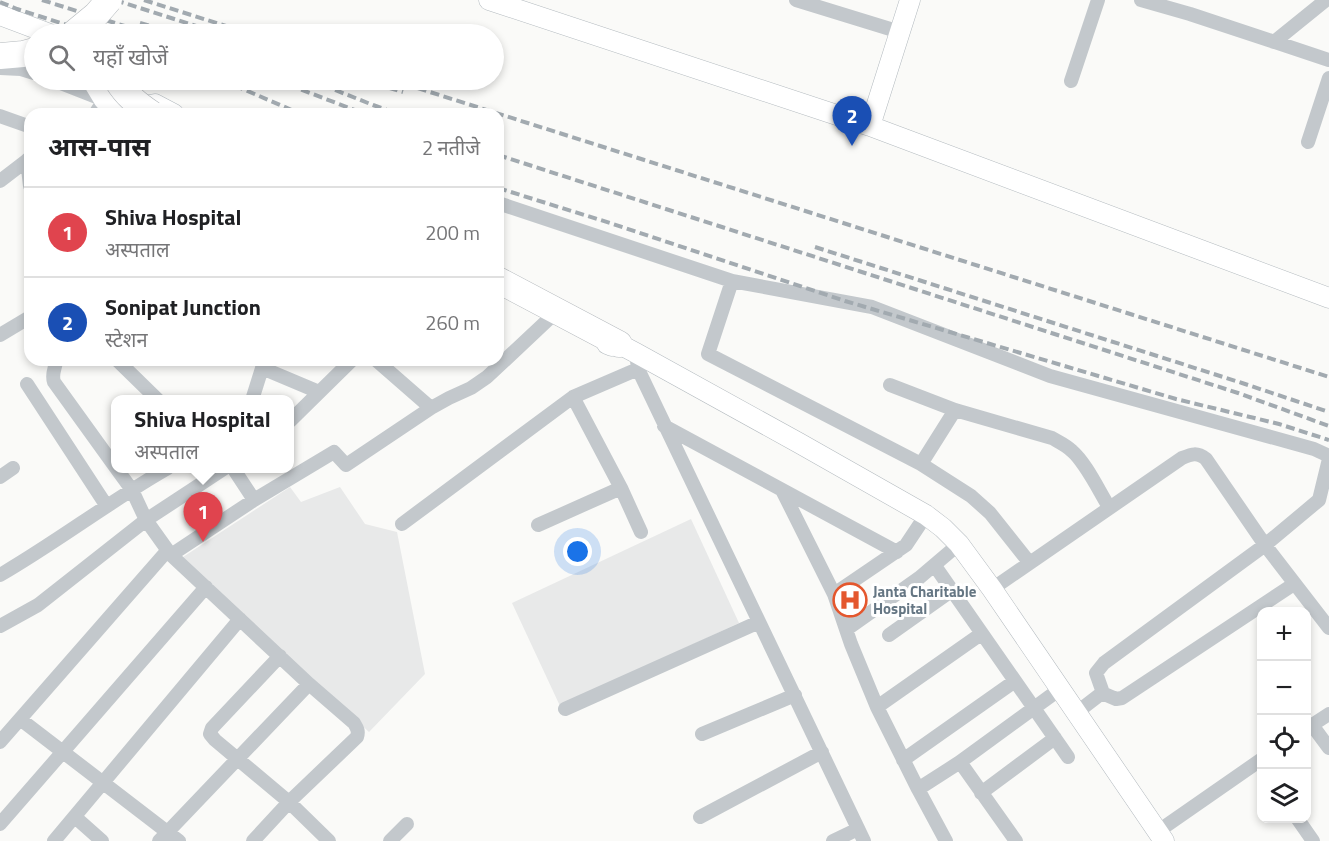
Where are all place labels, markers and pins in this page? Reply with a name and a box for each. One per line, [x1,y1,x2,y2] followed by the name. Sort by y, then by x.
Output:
[832,96,872,146] pin: 2
[184,492,222,542] pin: 1
[873,580,977,620] place label: Janta Charitable Hospital
[832,582,868,618] hospital icon: Janta Charitable Hospital

